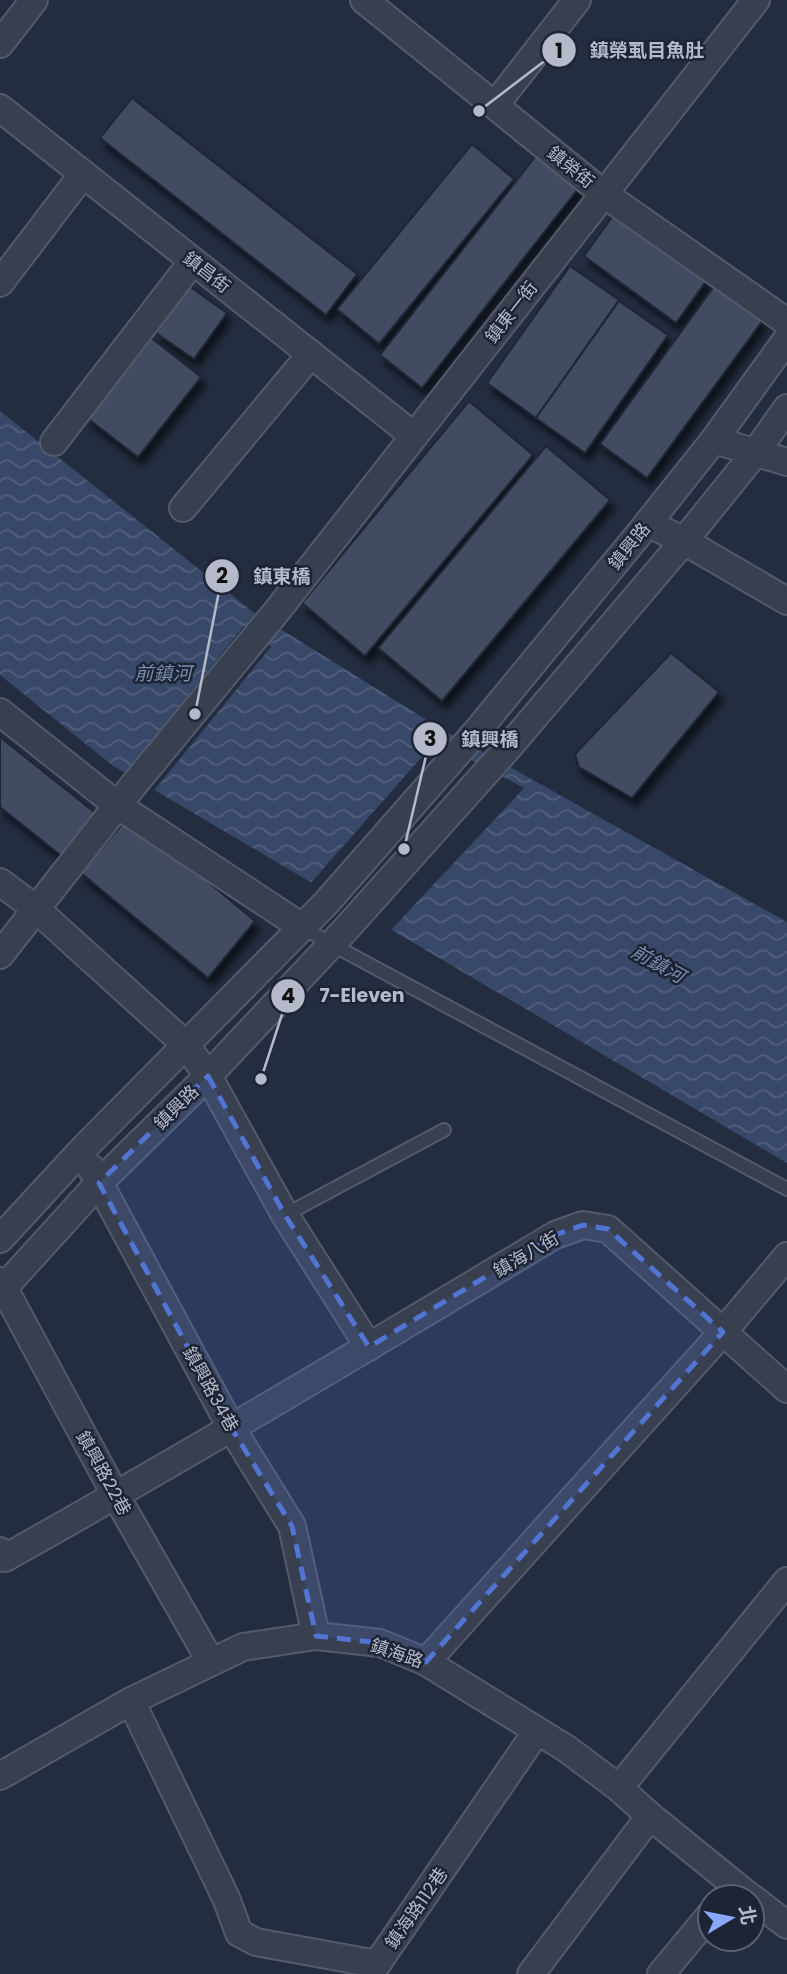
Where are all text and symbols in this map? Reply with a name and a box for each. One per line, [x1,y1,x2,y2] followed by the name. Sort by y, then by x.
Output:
[541,30,718,70] callout: 鎮榮虱目魚肚
[555,36,563,65] text: 1
[590,37,704,64] text: 鎮榮虱目魚肚
[542,140,600,194] street label: 鎮榮街
[178,246,236,298] street label: 鎮昌街
[479,276,543,348] street label: 鎮東一街
[602,517,656,575] street label: 鎮興路
[205,556,325,596] callout: 鎮東橋
[216,561,228,590] text: 2
[253,563,311,590] text: 鎮東橋
[134,660,195,687] water label: 前鎮河
[413,719,533,759] callout: 鎮興橋
[424,724,436,753] text: 3
[461,726,519,753] text: 鎮興橋
[627,938,693,992] water label: 前鎮河
[271,976,419,1016] callout: 7-Eleven
[281,981,295,1010] text: 4
[319,982,405,1009] text: 7-Eleven
[148,1079,204,1135] street label: 鎮興路
[489,1225,563,1283] street label: 鎮海八街
[177,1342,245,1436] street label: 鎮興路34巷
[71,1426,137,1520] street label: 鎮興路22巷
[367,1632,427,1674] street label: 鎮海路
[379,1862,453,1954] street label: 鎮海路112巷
[696,1883,766,1953] north arrow
[732,1903,762,1927] text: 北

